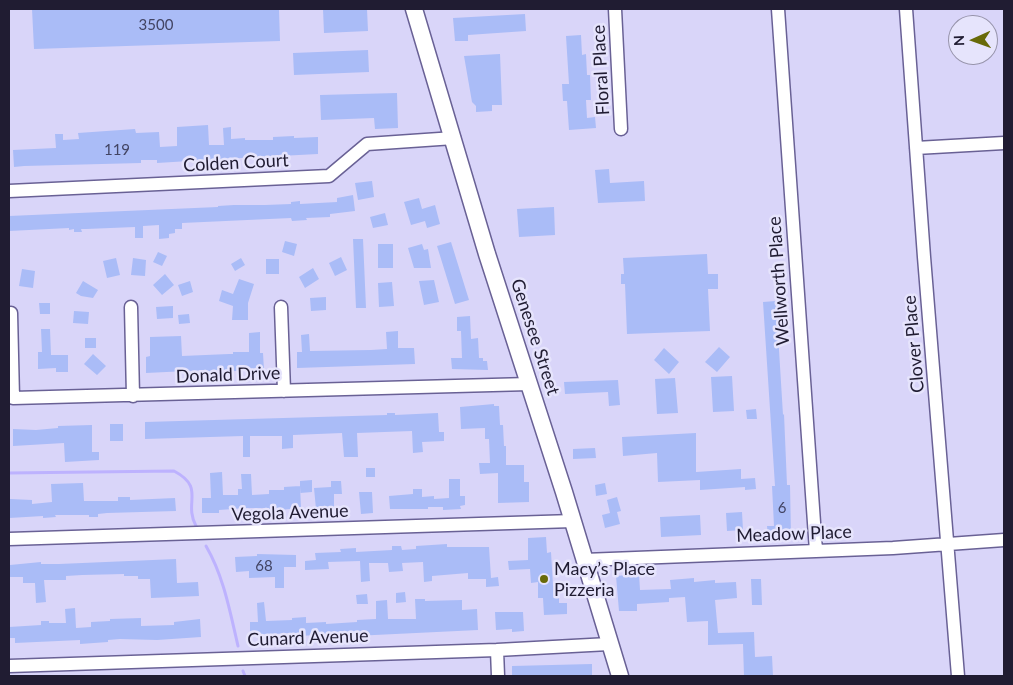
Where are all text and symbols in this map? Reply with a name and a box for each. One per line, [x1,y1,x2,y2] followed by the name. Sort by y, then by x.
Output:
[948,15,998,65] north arrow
[139,16,173,34] house number: 3500
[588,24,614,116] street label: Floral Place
[950,35,967,46] text: N
[104,141,130,159] house number: 119
[183,149,289,177] street label: Colden Court
[764,216,794,346] street label: Wellworth Place
[506,276,564,398] street label: Genesee Street
[899,294,929,394] street label: Clover Place
[175,362,281,388] street label: Donald Drive
[778,499,786,517] house number: 6
[231,500,349,526] street label: Vegola Avenue
[736,521,852,547] street label: Meadow Place
[255,557,273,575] house number: 68
[554,558,655,600] place label: Macy’s Place Pizzeria
[538,573,550,585] marker: Macy’s Place Pizzeria
[247,625,369,651] street label: Cunard Avenue

